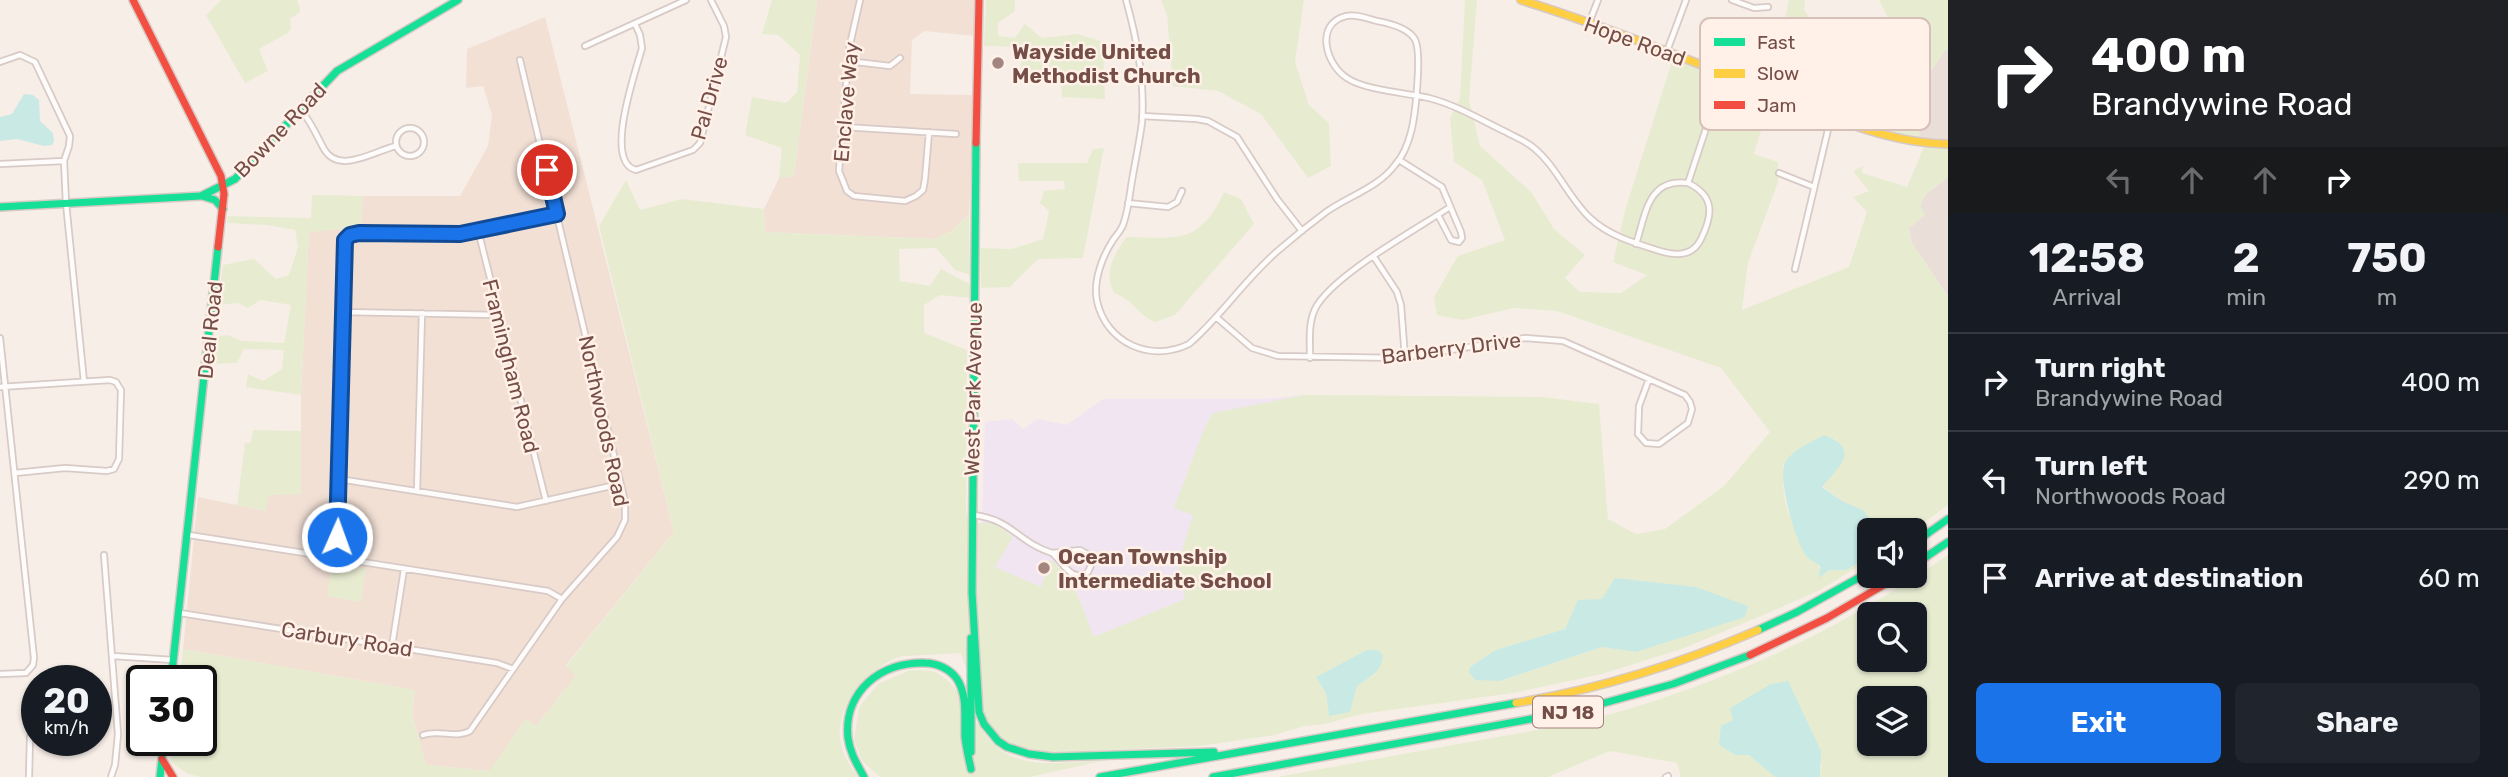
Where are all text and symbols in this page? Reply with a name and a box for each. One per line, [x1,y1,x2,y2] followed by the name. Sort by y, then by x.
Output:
[1581,11,1689,71] street label: Hope Road
[1700,18,1930,130] legend
[2091,26,2246,84] text: 400 m
[1976,28,2067,119] icon: right
[1757,31,1796,54] text: Fast
[1012,39,1201,88] place label: Wayside United Methodist Church
[828,40,864,163] street label: Enclave Way
[685,53,733,143] street label: Pal Drive
[990,55,1006,71] marker: Wayside United Methodist Church
[1757,62,1799,85] text: Slow
[229,77,331,183] street label: Bowne Road
[2091,85,2352,123] text: Brandywine Road
[1757,94,1796,117] text: Jam
[517,140,577,200] pin
[528,151,566,189] icon: arrive
[2100,161,2138,199] icon: left
[2173,161,2211,199] icon: ahead
[2246,161,2284,199] icon: ahead
[2319,161,2357,199] icon: right
[2029,233,2145,283] text: 12:58
[2232,233,2260,283] text: 2
[2347,233,2427,283] text: 750
[477,276,545,456] street label: Framingham Road
[192,280,228,380] street label: Deal Road
[2053,283,2122,311] text: Arrival
[2226,283,2266,311] text: min
[2377,283,2397,311] text: m
[959,302,987,476] street label: West Park Avenue
[1380,327,1522,369] street label: Barberry Drive
[574,333,634,509] street label: Northwoods Road
[2035,353,2165,384] text: Turn right
[1976,363,2014,401] icon: right
[2401,367,2480,398] text: 400 m
[2035,384,2223,412] text: Brandywine Road
[2035,451,2147,482] text: Turn left
[1976,461,2014,499] icon: left
[2403,465,2480,496] text: 290 m
[2035,482,2226,510] text: Northwoods Road
[300,500,374,574] position arrow
[1857,518,1927,756] map controls
[1857,518,1927,588] button: sound
[1058,544,1272,593] place label: Ocean Township Intermediate School
[1976,559,2014,597] icon: arrive
[1036,560,1052,576] marker: Ocean Township Intermediate School
[2035,563,2303,594] text: Arrive at destination
[2418,563,2480,594] text: 60 m
[1857,602,1927,672] button: search
[280,616,414,662] street label: Carbury Road
[126,665,217,756] speed limit sign: 30
[43,680,90,722] text: 20
[1976,683,2221,763] button: Exit
[2235,683,2480,763] button: Share
[1857,686,1927,756] button: layers
[1533,696,1603,727] road number: NJ 18
[44,717,89,739] text: km/h

